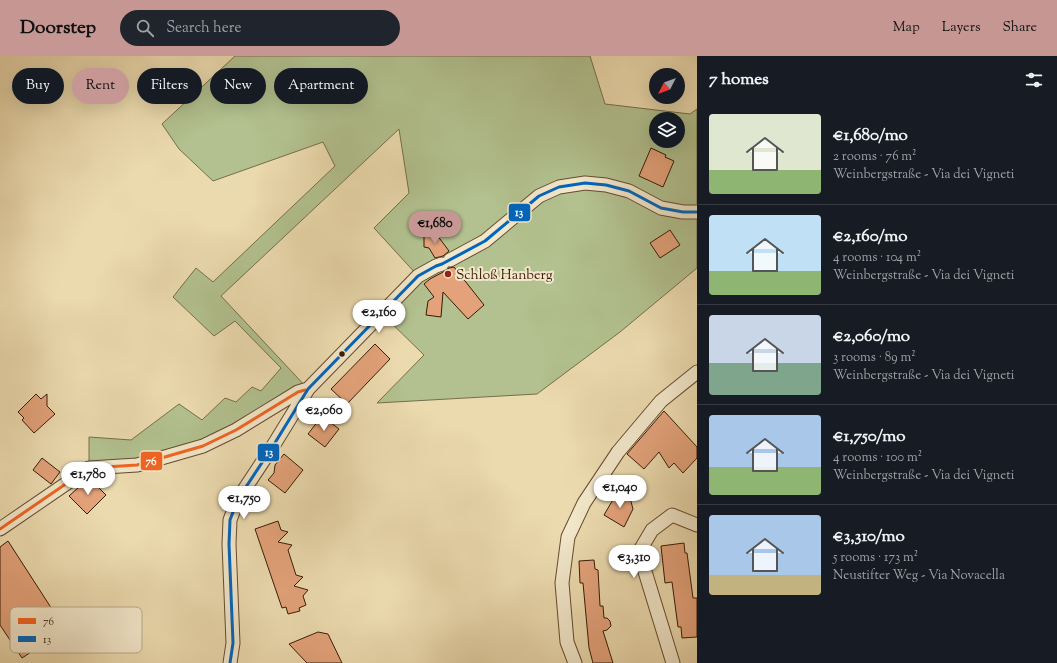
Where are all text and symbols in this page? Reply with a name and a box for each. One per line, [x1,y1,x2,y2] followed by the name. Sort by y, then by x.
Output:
[120,10,400,46] search box
[20,15,96,42] text: Doorstep
[134,17,156,39] icon: search
[166,18,241,39] text: Search here
[893,18,920,38] text: Map
[942,18,980,38] text: Layers
[1002,18,1037,38] text: Share
[12,68,64,104] chip: Buy
[72,68,129,104] chip: Rent
[137,68,202,104] chip: Filters
[210,68,266,104] chip: New
[274,68,368,104] chip: Apartment
[649,68,685,104] north arrow
[649,68,685,148] map controls
[709,68,769,92] text: 7 homes
[1023,69,1045,91] icon: filters
[649,112,685,148] button: layers
[833,124,908,148] text: €1,680/mo
[741,130,789,178] icon: home
[833,148,917,166] text: 2 rooms · 76 m²
[833,166,1014,184] text: Weinbergstraße - Via dei Vigneti
[508,203,531,222] line badge: 13
[514,205,524,221] text: 13
[402,211,468,245] pin: €1,680
[417,215,453,233] text: €1,680
[833,225,907,249] text: €2,160/mo
[741,231,789,279] icon: home
[833,249,921,267] text: 4 rooms · 104 m²
[456,266,553,286] place label: Schloß Hanberg
[833,267,1014,285] text: Weinbergstraße - Via dei Vigneti
[443,269,453,279] marker: Schloß Hanberg
[346,300,412,334] pin: €2,160
[362,304,396,322] text: €2,160
[833,325,910,349] text: €2,060/mo
[741,331,789,379] icon: home
[337,349,347,359] unlabelled marker
[833,349,916,367] text: 3 rooms · 89 m²
[833,367,1014,385] text: Weinbergstraße - Via dei Vigneti
[291,398,357,432] pin: €2,060
[305,402,343,420] text: €2,060
[833,425,906,449] text: €1,750/mo
[741,431,789,479] icon: home
[257,443,280,462] line badge: 13
[264,445,274,461] text: 13
[833,449,922,467] text: 4 rooms · 100 m²
[140,451,163,471] line badge: 76
[146,454,157,470] text: 76
[55,462,121,496] pin: €1,780
[70,466,106,484] text: €1,780
[833,467,1014,485] text: Weinbergstraße - Via dei Vigneti
[587,475,653,509] pin: €1,040
[603,479,637,497] text: €1,040
[211,486,277,520] pin: €1,750
[227,490,261,508] text: €1,750
[833,525,905,549] text: €3,310/mo
[741,531,789,579] icon: home
[601,545,667,579] pin: €3,310
[618,549,650,567] text: €3,310
[833,549,918,567] text: 5 rooms · 173 m²
[833,567,1005,585] text: Neustifter Weg - Via Novacella
[10,607,142,653] legend
[43,614,54,630] text: 76
[43,632,51,648] text: 13

